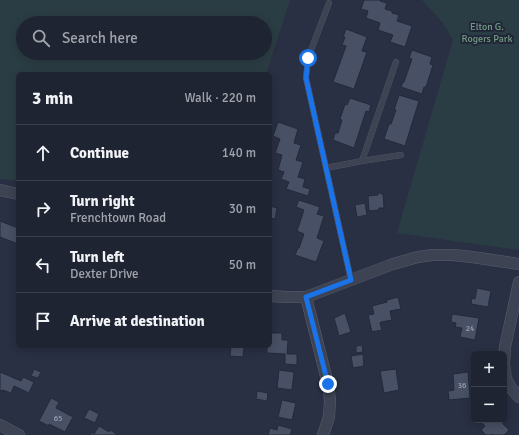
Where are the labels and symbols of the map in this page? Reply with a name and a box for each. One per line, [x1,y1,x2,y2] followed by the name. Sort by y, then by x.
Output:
[462,21,512,45] park label: Elton G. Rogers Park
[299,49,317,67] route start
[466,323,475,333] house number: 24
[319,375,337,393] route end
[458,380,466,390] house number: 36
[54,413,62,423] house number: 65

